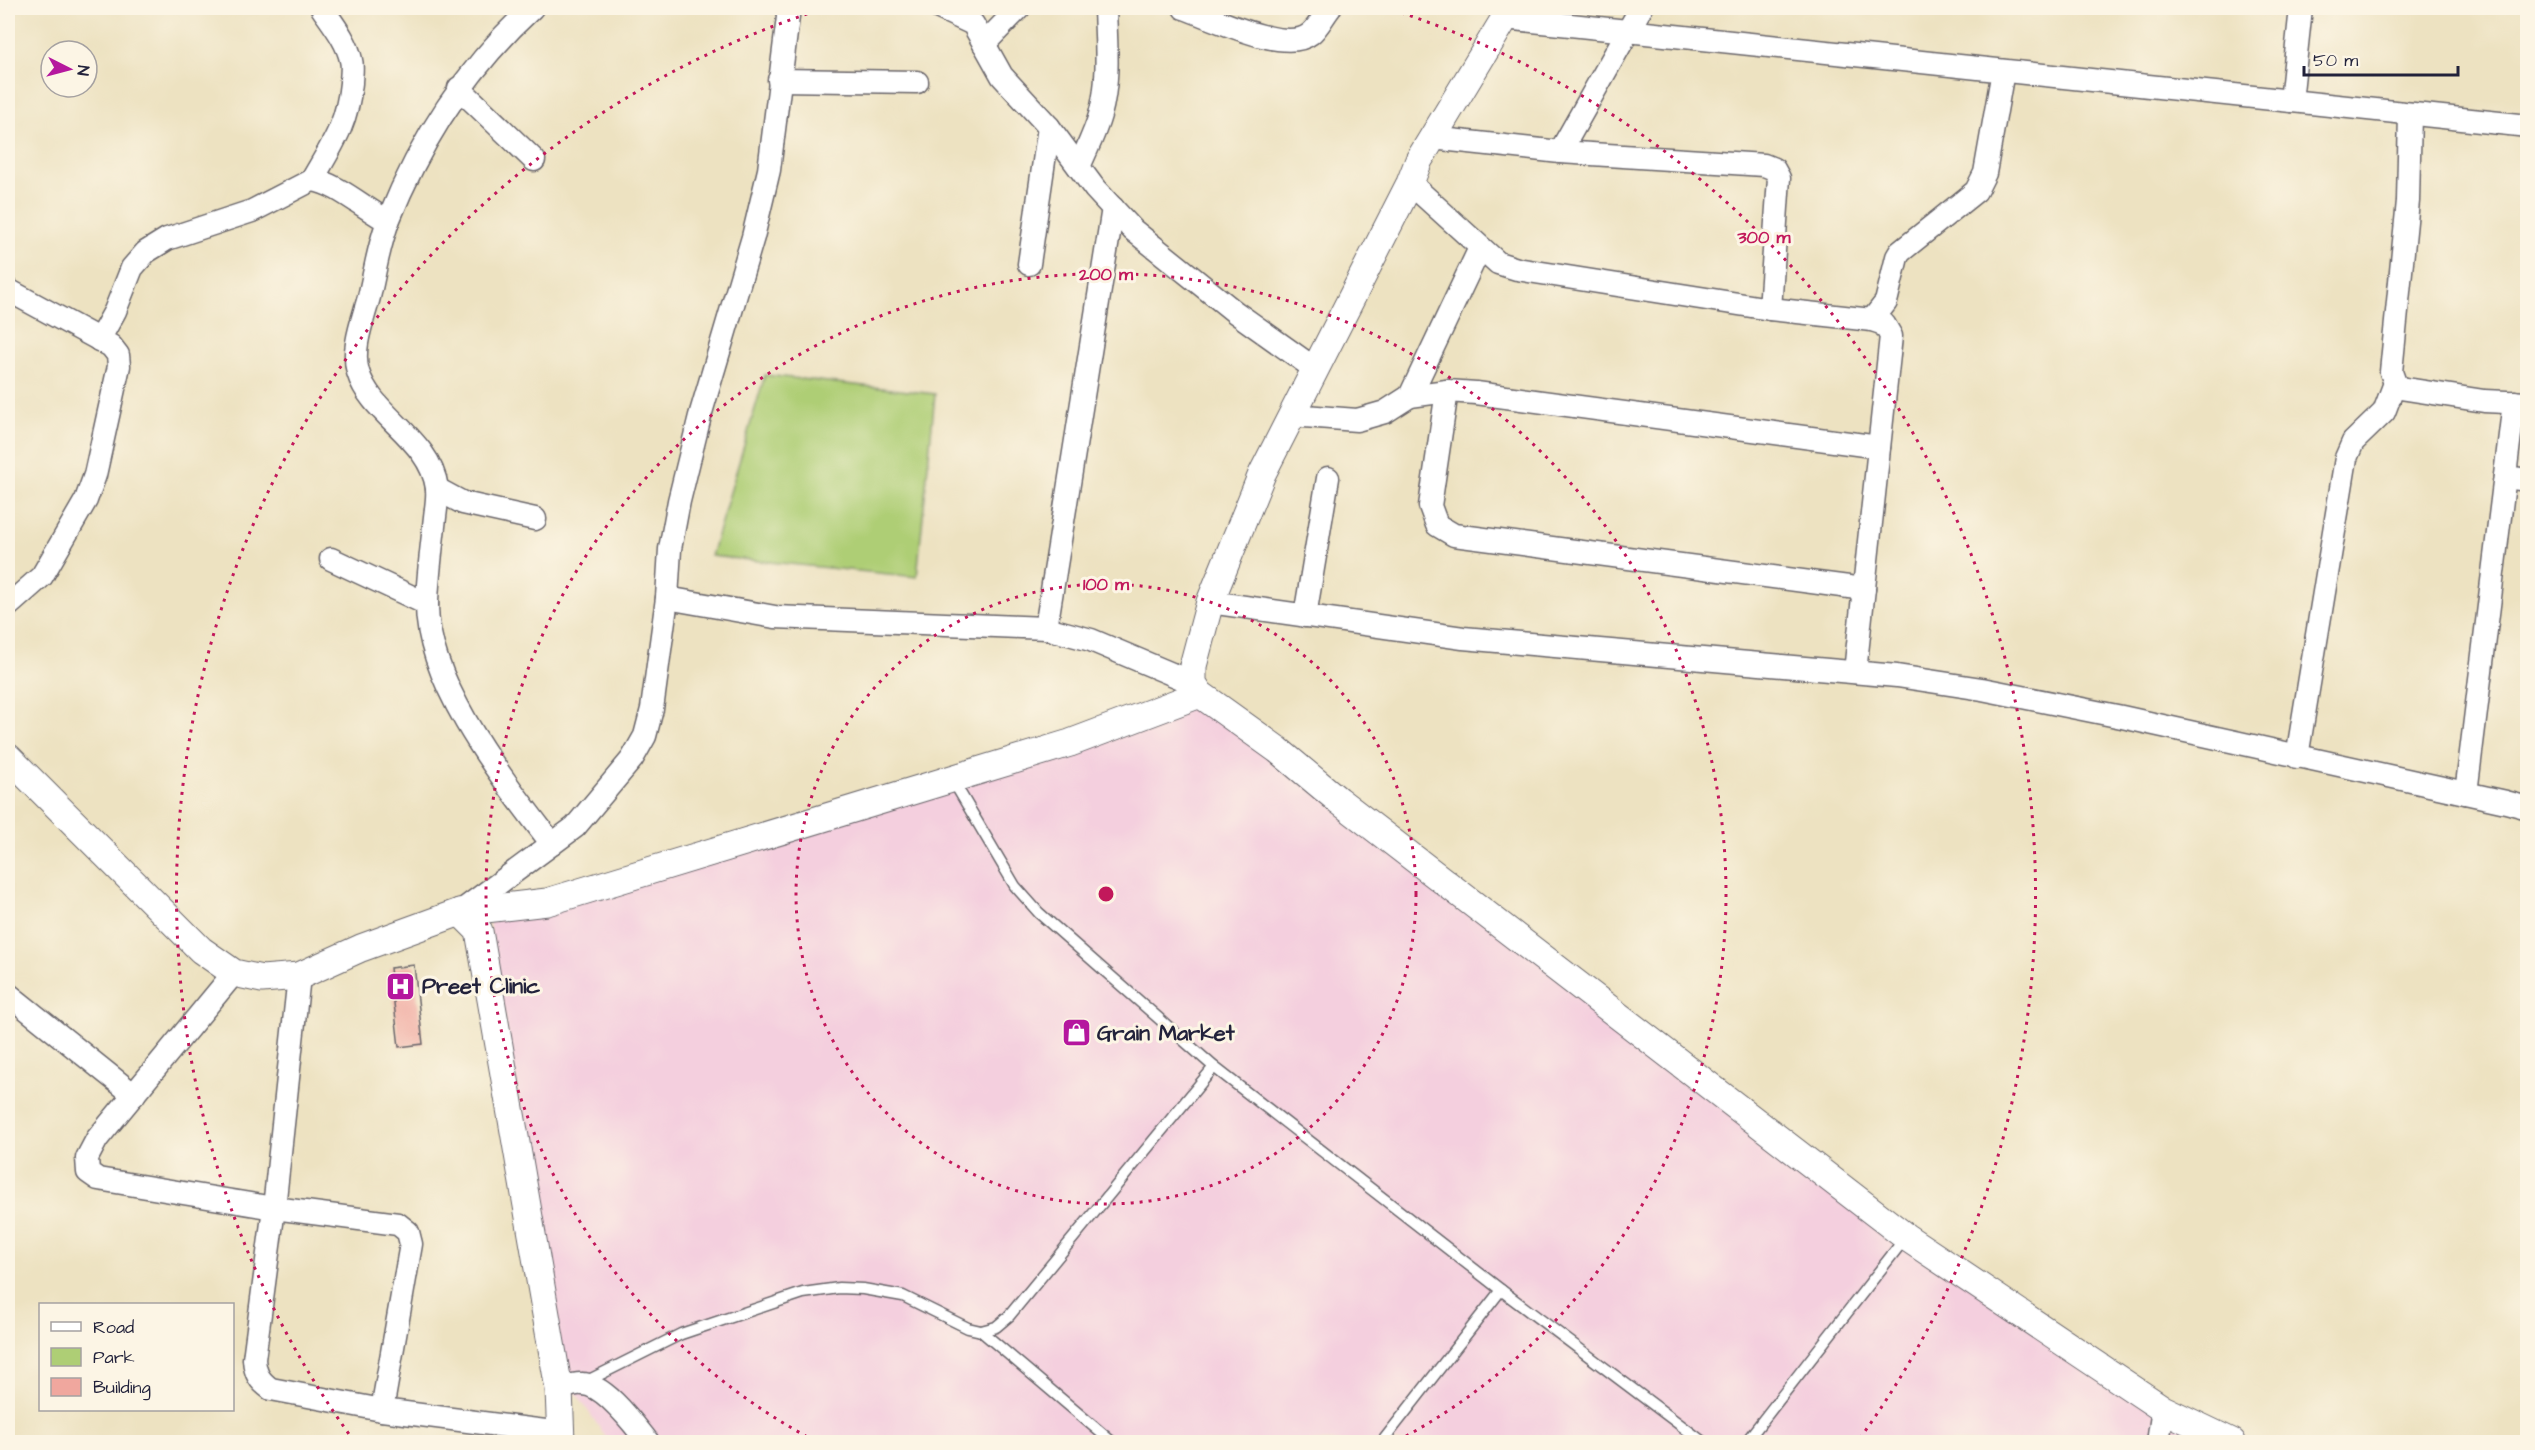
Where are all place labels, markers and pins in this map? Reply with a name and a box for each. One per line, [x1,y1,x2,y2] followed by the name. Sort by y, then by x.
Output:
[1096,884,1116,904] centre of rings
[385,970,417,1002] hospital icon: Preet Clinic
[422,971,540,1002] place label: Preet Clinic
[1060,1017,1092,1049] shop icon: Grain Market
[1097,1018,1236,1049] place label: Grain Market

